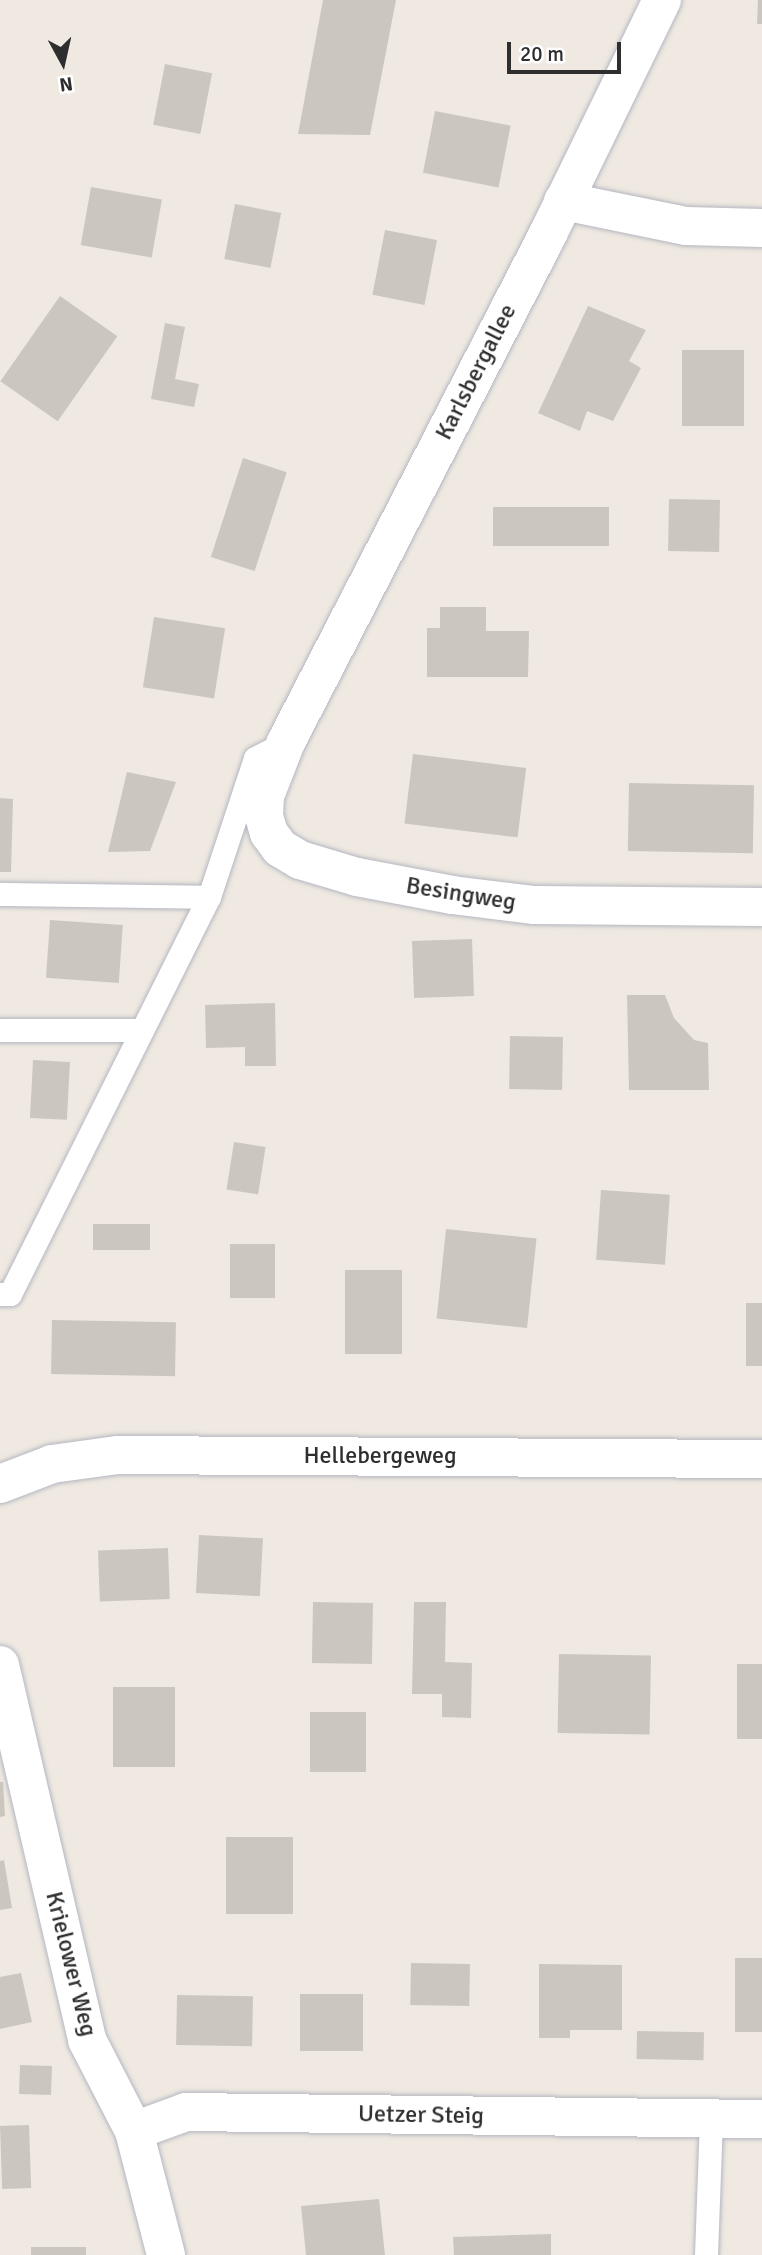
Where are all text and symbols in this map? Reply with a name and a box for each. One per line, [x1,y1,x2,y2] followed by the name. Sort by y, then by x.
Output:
[28,28,98,98] north arrow
[510,28,624,72] scale bar
[520,41,564,67] text: 20 m
[58,71,74,97] text: N
[429,299,523,445] street label: Karlsbergallee
[404,871,518,917] street label: Besingweg
[303,1442,457,1470] street label: Hellebergeweg
[39,1889,103,2039] street label: Krielower Weg
[358,2100,484,2130] street label: Uetzer Steig

